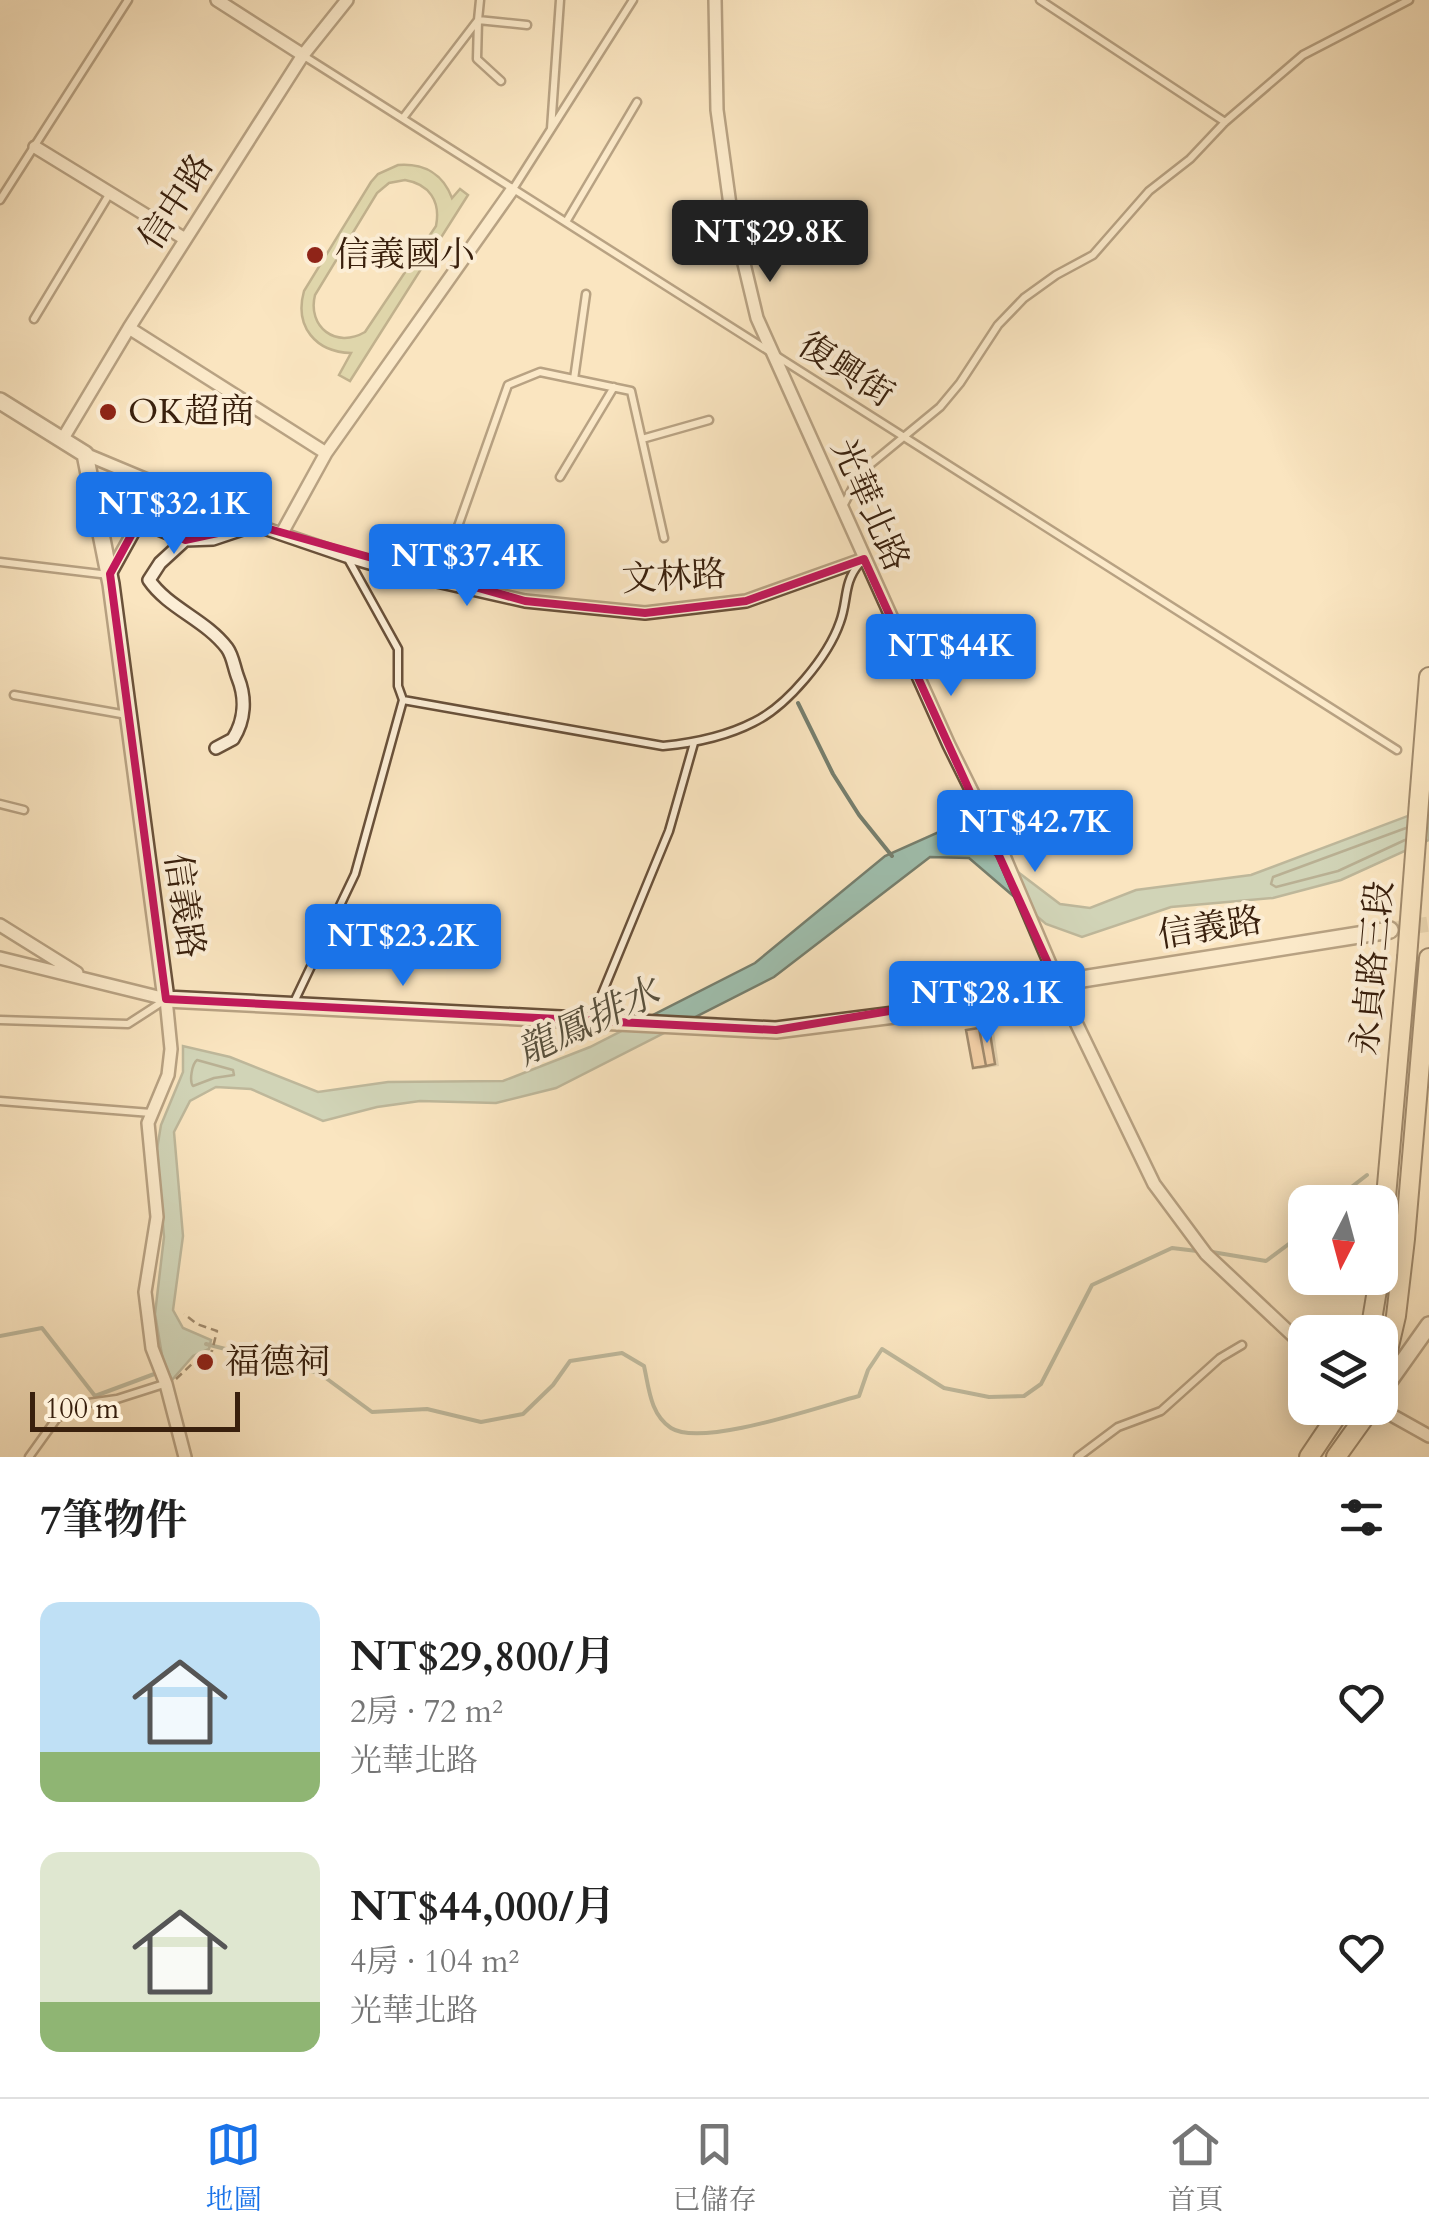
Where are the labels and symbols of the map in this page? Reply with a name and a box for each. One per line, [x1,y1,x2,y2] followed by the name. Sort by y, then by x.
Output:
[127,145,225,259] street label: 信中路
[667,200,873,285] pin: NT$29.8K
[335,231,475,279] place label: 信義國小
[304,244,326,266] marker: 信義國小
[789,321,903,419] street label: 復興街
[128,388,254,436] place label: OK超商
[97,401,119,423] marker: OK超商
[820,431,920,579] street label: 光華北路
[71,472,277,557] pin: NT$32.1K
[364,524,570,609] pin: NT$37.4K
[620,550,728,604] street label: 文林路
[870,614,1032,699] pin: NT$44K
[932,790,1138,875] pin: NT$42.7K
[153,851,215,961] street label: 信義路
[1341,879,1405,1057] street label: 永貞路三段
[1154,896,1266,960] street label: 信義路
[300,904,506,989] pin: NT$23.2K
[884,961,1090,1046] pin: NT$28.1K
[508,965,671,1078] water label: 龍鳳排水
[1288,1185,1398,1295] north arrow
[225,1338,330,1386] place label: 福德祠
[194,1351,216,1373] marker: 福德祠
[30,1387,240,1432] scale bar

